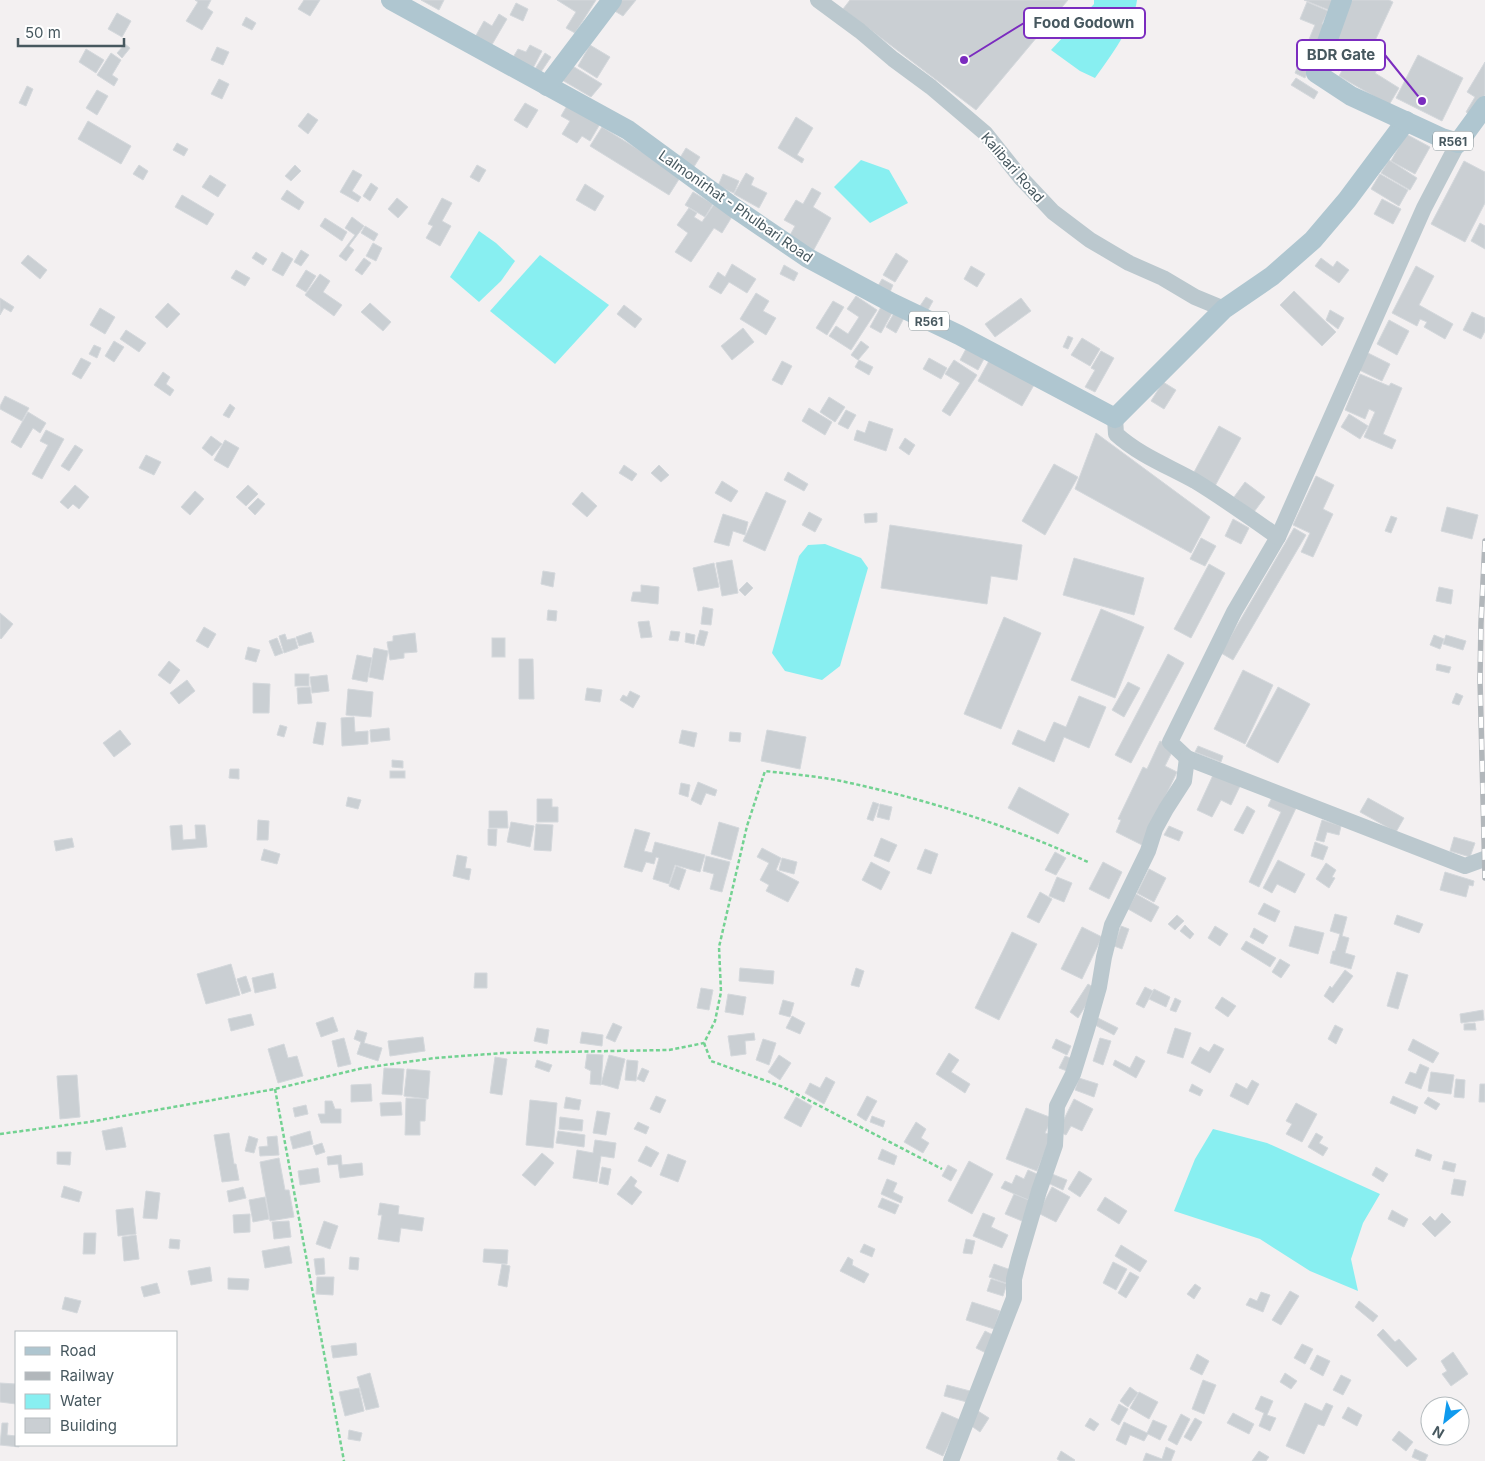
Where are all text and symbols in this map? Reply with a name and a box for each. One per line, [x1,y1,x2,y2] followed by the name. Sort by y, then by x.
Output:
[1024,8,1145,38] callout: Food Godown
[1034,13,1134,32] text: Food Godown
[18,15,124,47] scale bar
[25,23,61,42] text: 50 m
[1297,40,1385,70] callout: BDR Gate
[1307,45,1375,64] text: BDR Gate
[978,129,1048,205] street label: Kalibari Road
[1433,132,1473,150] road number: R561
[656,146,816,266] street label: Lalmonirhat - Phulbari Road
[909,312,949,331] road number: R561
[15,1331,178,1446] legend
[60,1341,96,1360] text: Road
[60,1366,115,1385] text: Railway
[60,1391,102,1410] text: Water
[1420,1396,1470,1446] north arrow
[60,1416,117,1435] text: Building
[1429,1423,1447,1443] text: N

